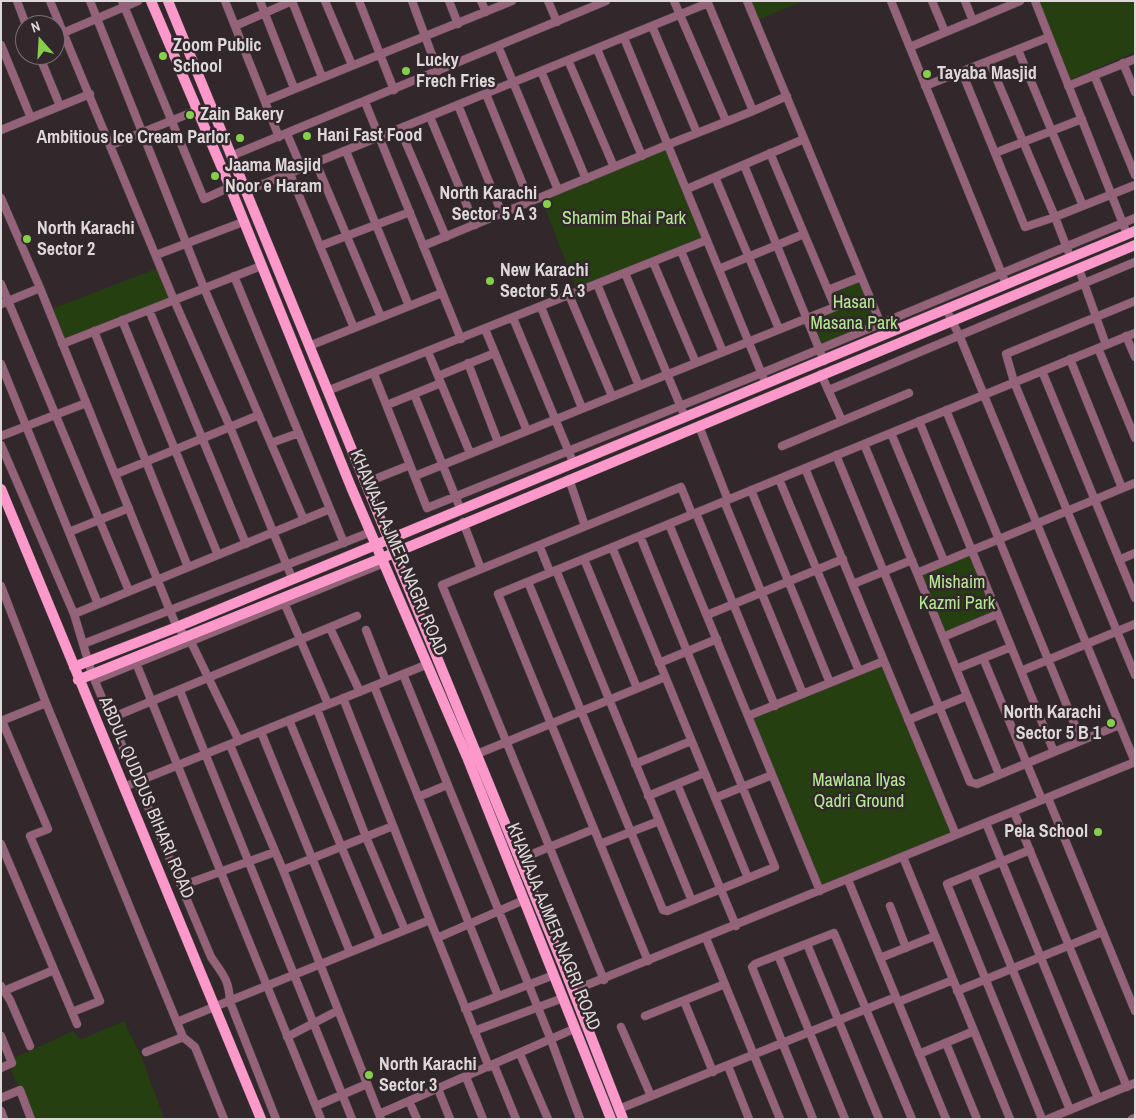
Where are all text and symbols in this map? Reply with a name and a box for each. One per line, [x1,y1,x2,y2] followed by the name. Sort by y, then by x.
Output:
[15,15,65,65] north arrow
[29,17,42,37] text: N
[173,35,262,78] place label: Zoom Public School
[157,50,169,62] marker: Zoom Public School
[416,50,496,92] place label: Lucky Frech Fries
[937,63,1037,85] place label: Tayaba Masjid
[400,65,412,77] marker: Lucky Frech Fries
[921,68,933,80] marker: Tayaba Masjid
[200,104,284,126] place label: Zain Bakery
[184,109,196,121] marker: Zain Bakery
[317,125,422,147] place label: Hani Fast Food
[36,127,230,149] place label: Ambitious Ice Cream Parlor
[301,130,313,142] marker: Hani Fast Food
[234,132,246,144] marker: Ambitious Ice Cream Parlor
[225,155,322,198] place label: Jaama Masjid Noor e Haram
[209,170,221,182] marker: Jaama Masjid Noor e Haram
[439,183,537,225] place label: North Karachi Sector 5 A 3
[541,198,553,210] marker: North Karachi Sector 5 A 3
[562,208,686,230] park label: Shamim Bhai Park
[37,218,135,260] place label: North Karachi Sector 2
[21,233,33,245] marker: North Karachi Sector 2
[500,260,589,302] place label: New Karachi Sector 5 A 3
[484,275,496,287] marker: New Karachi Sector 5 A 3
[811,292,897,334] park label: Hasan Masana Park
[345,447,451,659] street label: KHAWAJA AJMER NAGRI ROAD
[919,572,995,614] park label: Mishaim Kazmi Park
[94,694,198,902] street label: ABDUL QUDDUS BIHARI ROAD
[1003,702,1101,744] place label: North Karachi Sector 5 B 1
[1105,717,1117,729] marker: North Karachi Sector 5 B 1
[812,770,906,812] park label: Mawlana Ilyas Qadri Ground
[501,820,605,1034] street label: KHAWAJA AJMER NAGRI ROAD
[1004,821,1088,843] place label: Pela School
[1092,826,1104,838] marker: Pela School
[379,1054,477,1096] place label: North Karachi Sector 3
[363,1069,375,1081] marker: North Karachi Sector 3

